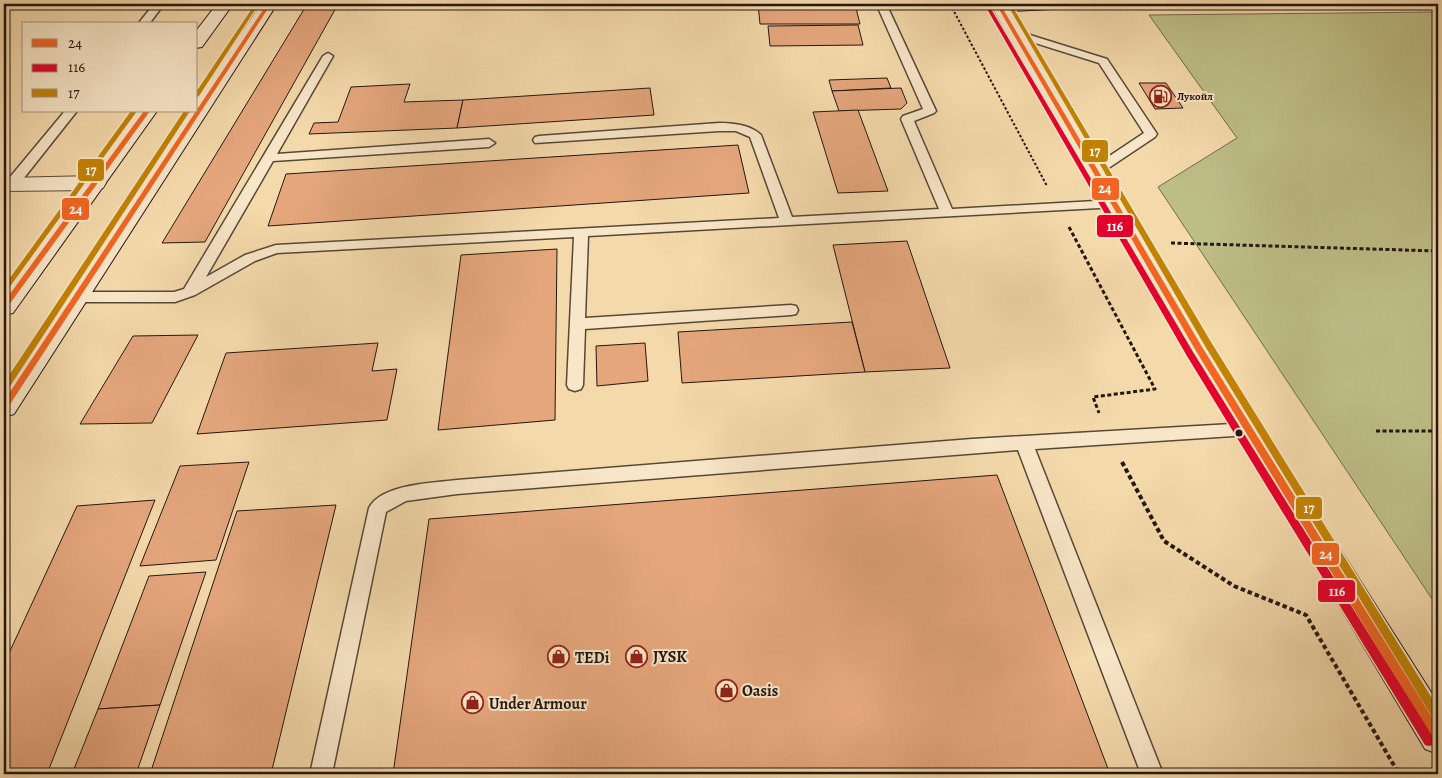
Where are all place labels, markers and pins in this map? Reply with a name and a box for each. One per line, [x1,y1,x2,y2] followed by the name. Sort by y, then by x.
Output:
[1149,84,1173,108] fuel station icon: Лукойл
[1177,89,1213,104] place label: Лукойл
[1234,428,1244,438] unlabelled marker
[625,644,649,668] shop icon: JYSK
[547,645,571,669] shop icon: TEDi
[653,646,687,668] place label: JYSK
[575,647,610,669] place label: TEDi
[714,678,738,702] shop icon: Oasis
[742,680,778,702] place label: Oasis
[461,691,485,715] shop icon: Under Armour
[489,693,587,715] place label: Under Armour

